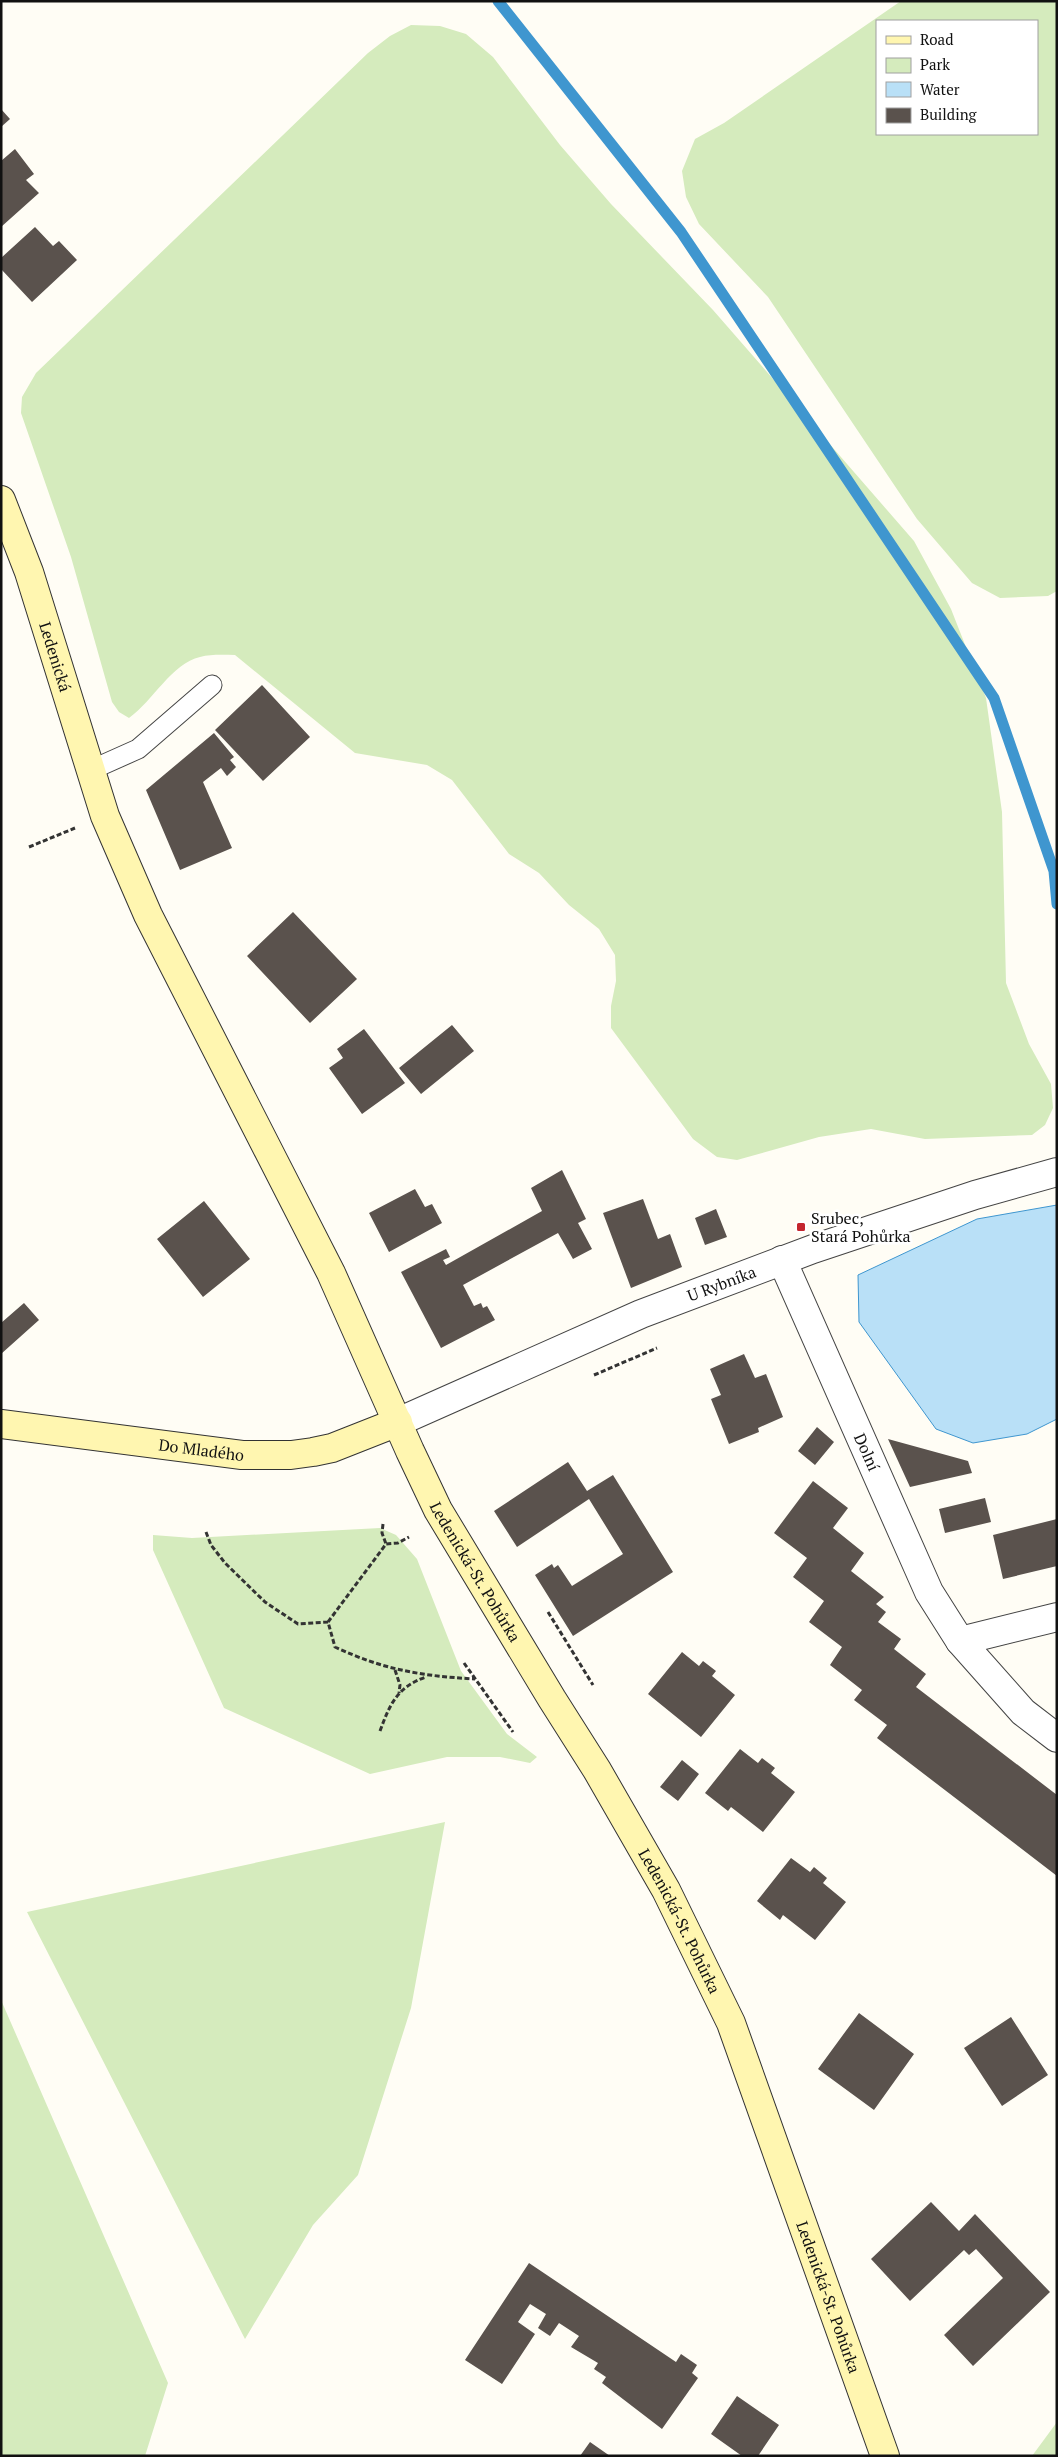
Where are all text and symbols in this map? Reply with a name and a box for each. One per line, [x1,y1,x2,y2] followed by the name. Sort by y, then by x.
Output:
[876,20,1038,135] legend
[920,29,953,49] text: Road
[920,54,950,74] text: Park
[920,79,960,99] text: Water
[920,104,978,124] text: Building
[34,619,77,694] street label: Ledenická
[811,1207,911,1247] place label: Srubec, Stará Pohůrka
[795,1221,807,1233] marker: Srubec, Stará Pohůrka
[684,1261,759,1307] street label: U Rybníka
[849,1430,885,1475] street label: Dolní
[157,1433,246,1466] street label: Do Mladého
[425,1498,526,1646] street label: Ledenická-St. Pohůrka
[633,1845,726,1997] street label: Ledenická-St. Pohůrka
[791,2218,866,2376] street label: Ledenická-St. Pohůrka

